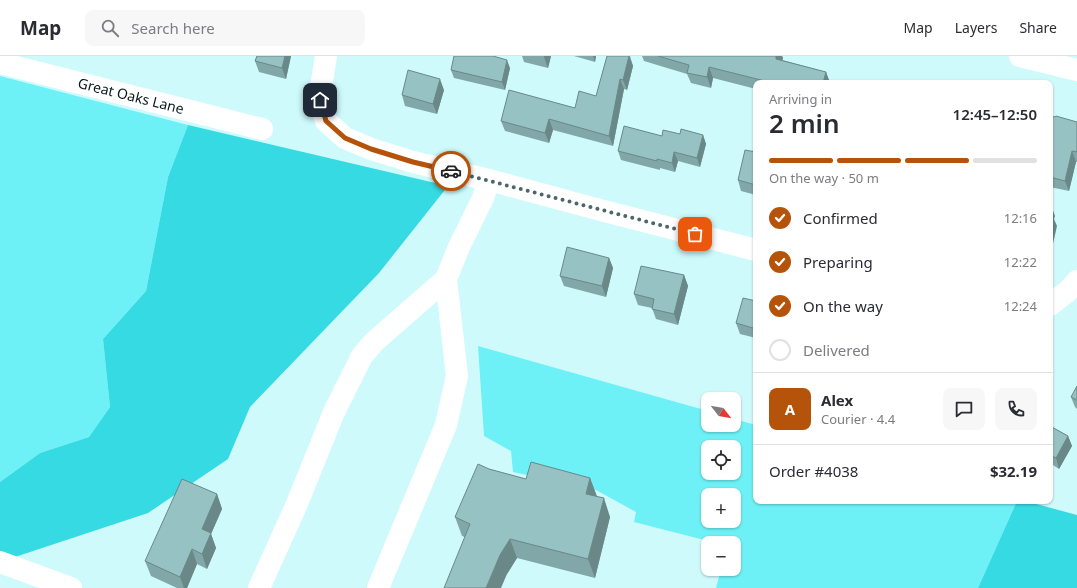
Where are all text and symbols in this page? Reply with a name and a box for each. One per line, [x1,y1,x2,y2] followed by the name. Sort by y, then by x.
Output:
[85,10,365,46] search box
[20,15,61,41] text: Map
[99,17,121,39] icon: search
[131,18,215,38] text: Search here
[904,18,933,37] text: Map
[955,18,997,37] text: Layers
[1019,18,1057,37] text: Share
[76,73,186,118] street label: Great Oaks Lane
[303,83,337,117] pin
[309,89,331,111] icon: home
[769,90,832,108] text: Arriving in
[953,104,1037,124] text: 12:45–12:50
[769,105,840,141] text: 2 min
[431,151,471,191] courier
[440,160,462,182] icon: car
[769,169,879,187] text: On the way · 50 m
[769,207,791,229] icon: check
[803,208,878,228] text: Confirmed
[1004,209,1037,227] text: 12:16
[678,217,712,251] pin
[684,223,706,245] icon: bag
[769,251,791,273] icon: check
[803,252,873,272] text: Preparing
[1004,253,1037,271] text: 12:22
[769,295,791,317] icon: check
[803,296,883,316] text: On the way
[1004,297,1037,315] text: 12:24
[803,340,870,360] text: Delivered
[943,388,985,430] button: chat
[995,388,1037,430] button: phone
[821,390,853,410] text: Alex
[701,392,741,432] north arrow
[701,392,741,576] map controls
[785,399,795,419] text: A
[821,410,895,428] text: Courier · 4.4
[701,440,741,480] button: locate
[769,461,858,481] text: Order #4038
[990,461,1037,481] text: $32.19
[701,488,741,528] button: +
[701,536,741,576] button: −

